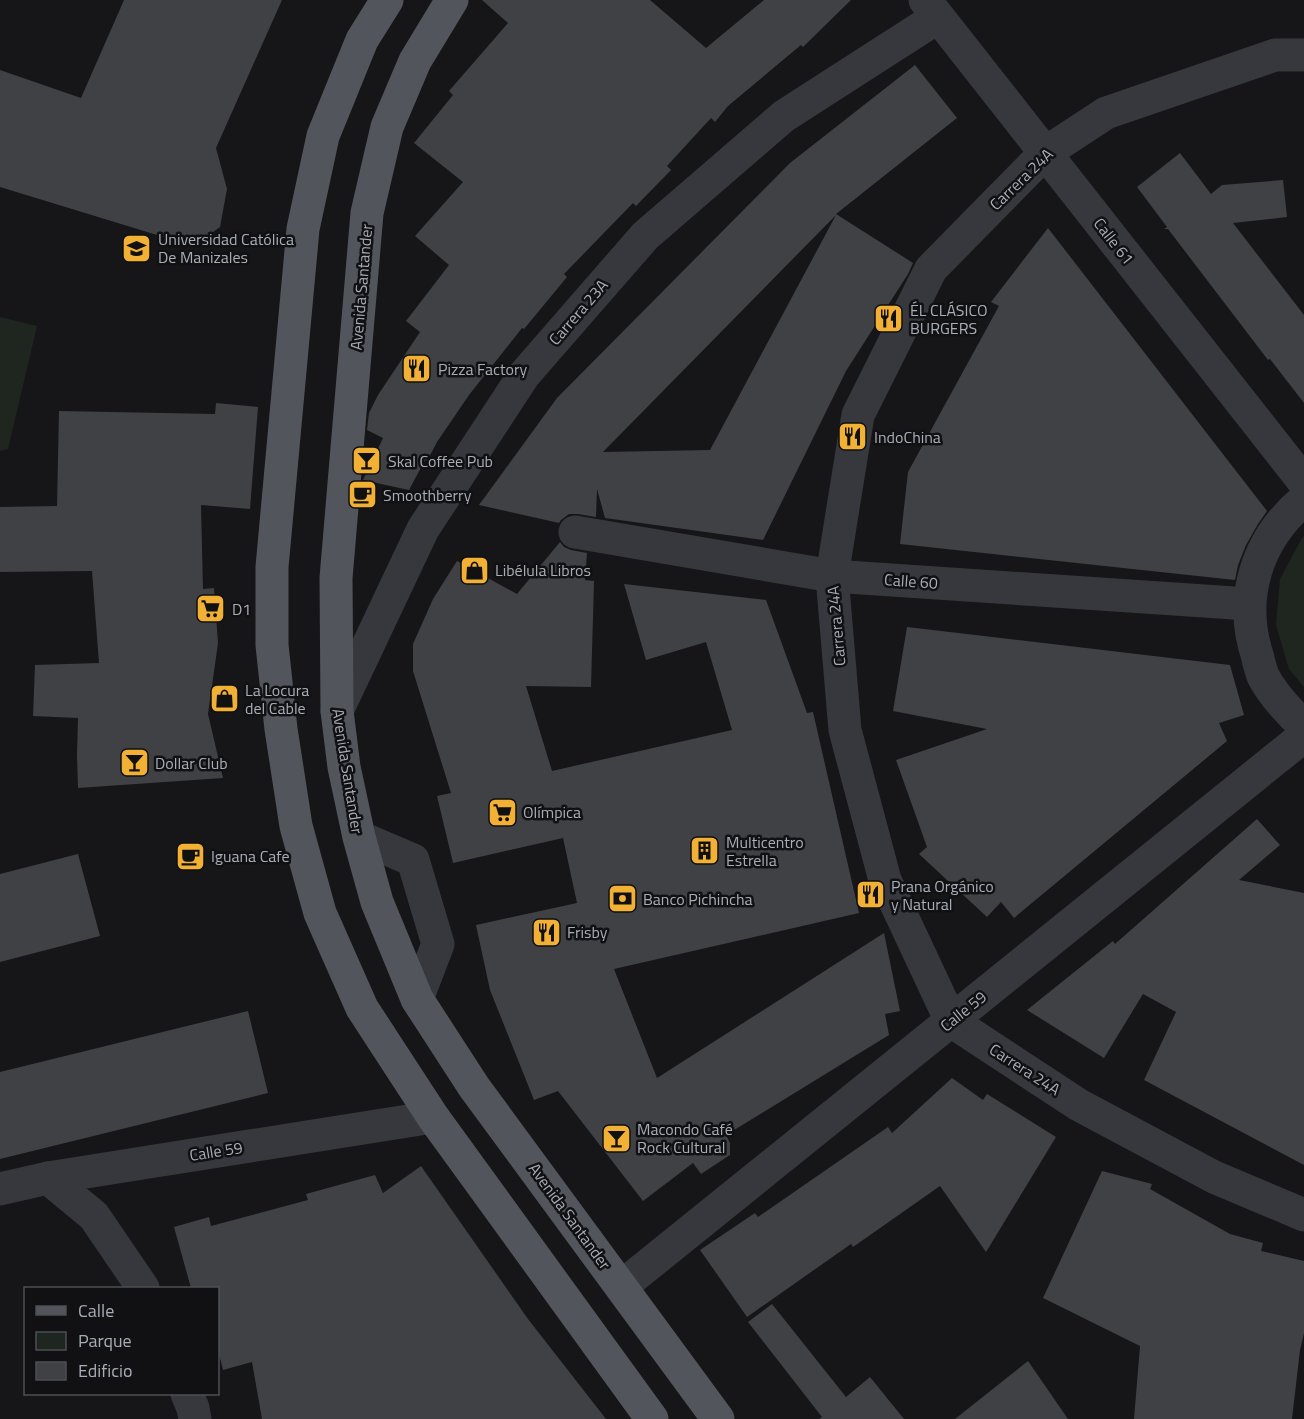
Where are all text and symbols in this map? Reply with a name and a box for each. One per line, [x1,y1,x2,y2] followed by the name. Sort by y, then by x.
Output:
[984,142,1059,216] street label: Carrera 24A
[1088,212,1140,270] street label: Calle 61
[344,222,379,351] street label: Avenida Santander
[158,227,294,269] place label: Universidad Católica De Manizales
[121,232,153,264] school or university icon: Universidad Católica De Manizales
[543,274,614,350] street label: Carrera 23A
[910,298,988,340] place label: ÉL CLÁSICO BURGERS
[873,303,905,335] restaurant icon: ÉL CLÁSICO BURGERS
[401,353,433,385] restaurant icon: Pizza Factory
[438,357,528,381] place label: Pizza Factory
[837,421,869,453] restaurant icon: IndoChina
[874,425,941,449] place label: IndoChina
[351,445,383,477] bar icon: Skal Coffee Pub
[388,449,493,473] place label: Skal Coffee Pub
[346,479,378,511] cafe icon: Smoothberry
[383,483,472,507] place label: Smoothberry
[458,554,490,586] shop icon: Libélula Libros
[495,558,591,582] place label: Libélula Libros
[883,567,939,595] street label: Calle 60
[821,585,851,667] street label: Carrera 24A
[195,593,227,625] supermarket icon: D1
[232,597,251,621] place label: D1
[245,678,309,720] place label: La Locura del Cable
[208,683,240,715] shop icon: La Locura del Cable
[326,707,370,836] street label: Avenida Santander
[118,747,150,779] bar icon: Dollar Club
[155,751,228,775] place label: Dollar Club
[486,796,518,828] supermarket icon: Olímpica
[523,800,581,824] place label: Olímpica
[726,830,804,872] place label: Multicentro Estrella
[689,835,721,867] building icon: Multicentro Estrella
[174,840,206,872] cafe icon: Iguana Cafe
[211,844,290,868] place label: Iguana Cafe
[891,874,994,916] place label: Prana Orgánico y Natural
[854,879,886,911] restaurant icon: Prana Orgánico y Natural
[606,883,638,915] bank icon: Banco Pichincha
[643,887,753,911] place label: Banco Pichincha
[530,916,562,948] restaurant icon: Frisby
[567,920,608,944] place label: Frisby
[935,985,991,1037] street label: Calle 59
[985,1037,1066,1101] street label: Carrera 24A
[637,1117,733,1159] place label: Macondo Café Rock Cultural
[600,1122,632,1154] bar icon: Macondo Café Rock Cultural
[188,1135,244,1167] street label: Calle 59
[523,1158,617,1275] street label: Avenida Santander
[24,1287,219,1395] legend
[78,1297,114,1324] text: Calle
[78,1327,132,1354] text: Parque
[78,1357,132,1384] text: Edificio

